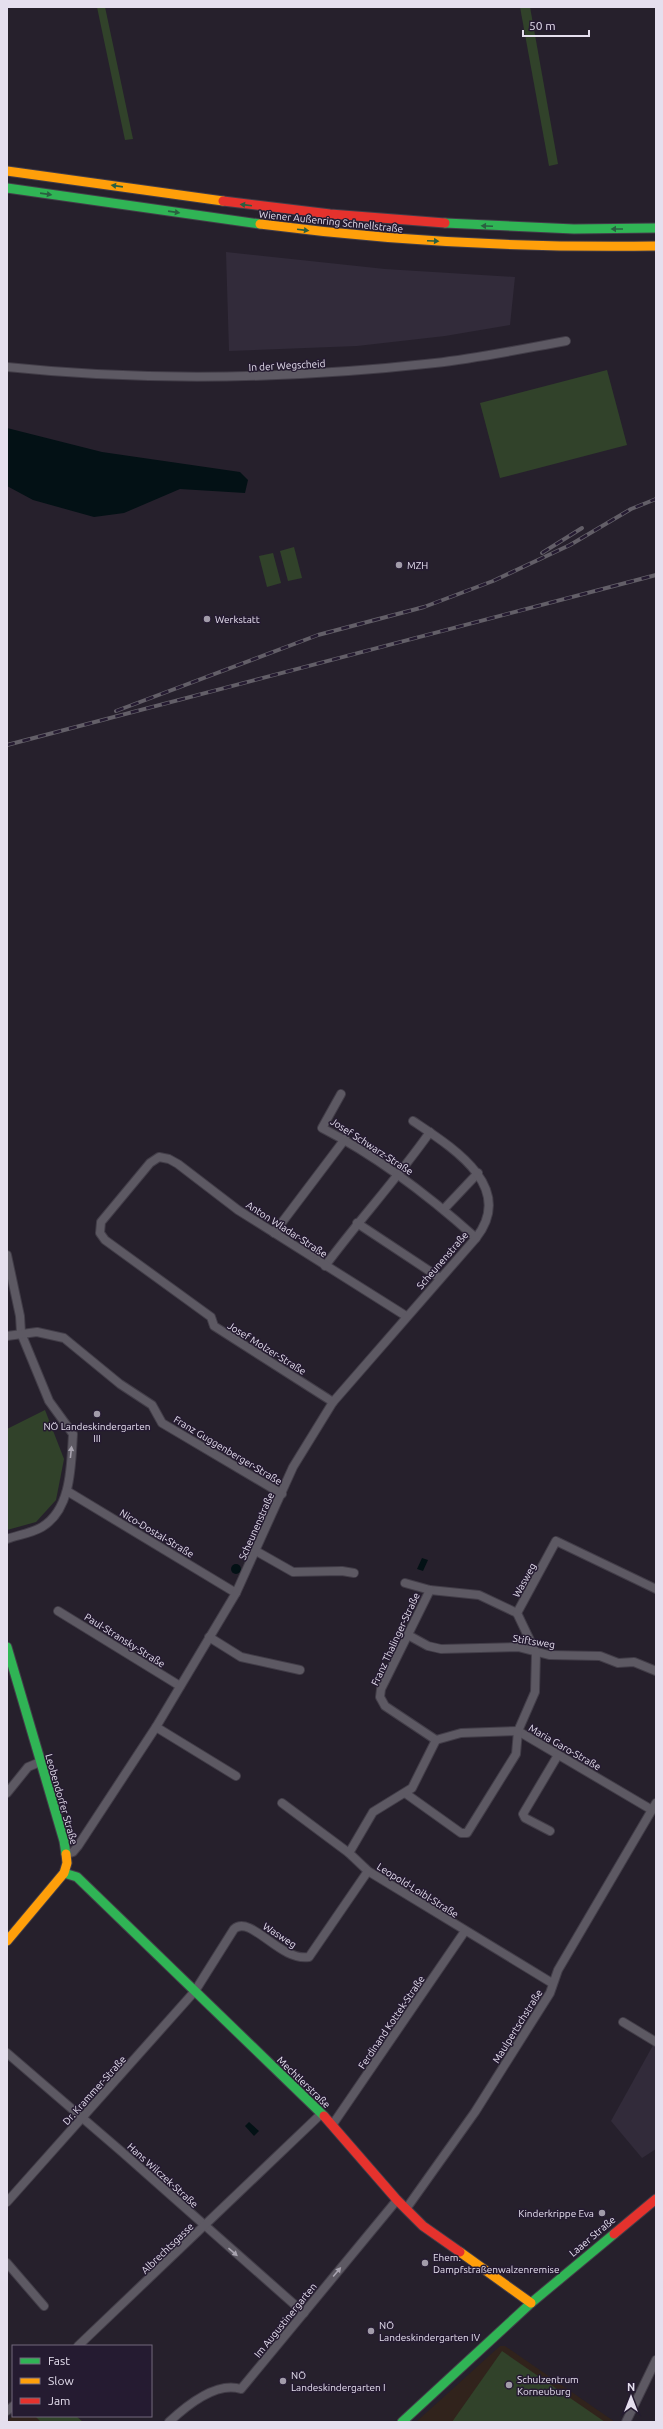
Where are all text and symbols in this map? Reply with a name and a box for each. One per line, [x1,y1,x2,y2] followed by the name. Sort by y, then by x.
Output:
[523,12,589,38] scale bar
[529,19,556,32] text: 50 m
[111,183,123,189] one-way arrow
[40,191,52,197] one-way arrow
[240,202,252,208] one-way arrow
[258,208,404,235] street label: Wiener Außenring Schnellstraße
[168,210,180,216] one-way arrow
[481,223,493,230] one-way arrow
[297,226,309,233] one-way arrow
[610,226,623,232] one-way arrow
[426,238,439,245] one-way arrow
[248,358,326,373] street label: In der Wegscheid
[394,560,404,570] marker: MZH
[407,560,428,571] place label: MZH
[202,614,212,624] marker: Werkstatt
[215,614,260,625] place label: Werkstatt
[328,1116,415,1177] street label: Josef Schwarz-Straße
[244,1199,329,1260] street label: Anton Wladar-Straße
[414,1229,470,1291] street label: Scheunenstraße
[226,1320,308,1377] street label: Josef Molzer-Straße
[92,1409,102,1419] marker: NÖ Landeskindergarten III
[172,1414,284,1487] street label: Franz Guggenberger-Straße
[43,1421,151,1444] place label: NÖ Landeskindergarten III
[68,1446,75,1458] one-way arrow
[237,1491,276,1562] street label: Scheunenstraße
[118,1507,196,1560] street label: Nico-Dostal-Straße
[511,1561,538,1599] street label: Wasweg
[369,1591,422,1687] street label: Franz Thalinger-Straße
[82,1611,167,1670] street label: Paul-Stransky-Straße
[512,1633,556,1650] street label: Stiftsweg
[527,1722,603,1773] street label: Maria Garo-Straße
[43,1752,80,1846] street label: Leobendorfer Straße
[375,1861,460,1920] street label: Leopold-Loibl-Straße
[261,1921,298,1950] street label: Wasweg
[356,1974,427,2071] street label: Ferdinand Kottek-Straße
[490,1987,545,2065] street label: Maulpertschstraße
[60,2054,128,2127] street label: Dr. Krammer-Straße
[275,2054,332,2110] street label: Mechtlerstraße
[125,2141,200,2210] street label: Hans Wilczek-Straße
[518,2208,594,2219] place label: Kinderkrippe Eva
[597,2208,607,2218] marker: Kinderkrippe Eva
[567,2214,618,2259] street label: Laaer Straße
[139,2221,196,2276] street label: Albrechtsgasse
[228,2247,239,2256] one-way arrow
[433,2252,559,2275] place label: Ehem. Dampfstraßenwalzenremise
[420,2258,430,2268] marker: Ehem. Dampfstraßenwalzenremise
[333,2267,342,2278] one-way arrow
[252,2281,319,2360] street label: Im Augustinergarten
[379,2320,481,2343] place label: NÖ Landeskindergarten IV
[366,2326,376,2336] marker: NÖ Landeskindergarten IV
[12,2345,152,2417] legend
[48,2354,70,2367] text: Fast
[291,2370,386,2393] place label: NÖ Landeskindergarten I
[48,2374,74,2387] text: Slow
[517,2374,579,2397] place label: Schulzentrum Korneuburg
[278,2376,288,2386] marker: NÖ Landeskindergarten I
[611,2377,651,2417] north arrow
[504,2380,514,2390] marker: Schulzentrum Korneuburg
[627,2381,635,2393] text: N
[48,2394,70,2407] text: Jam

